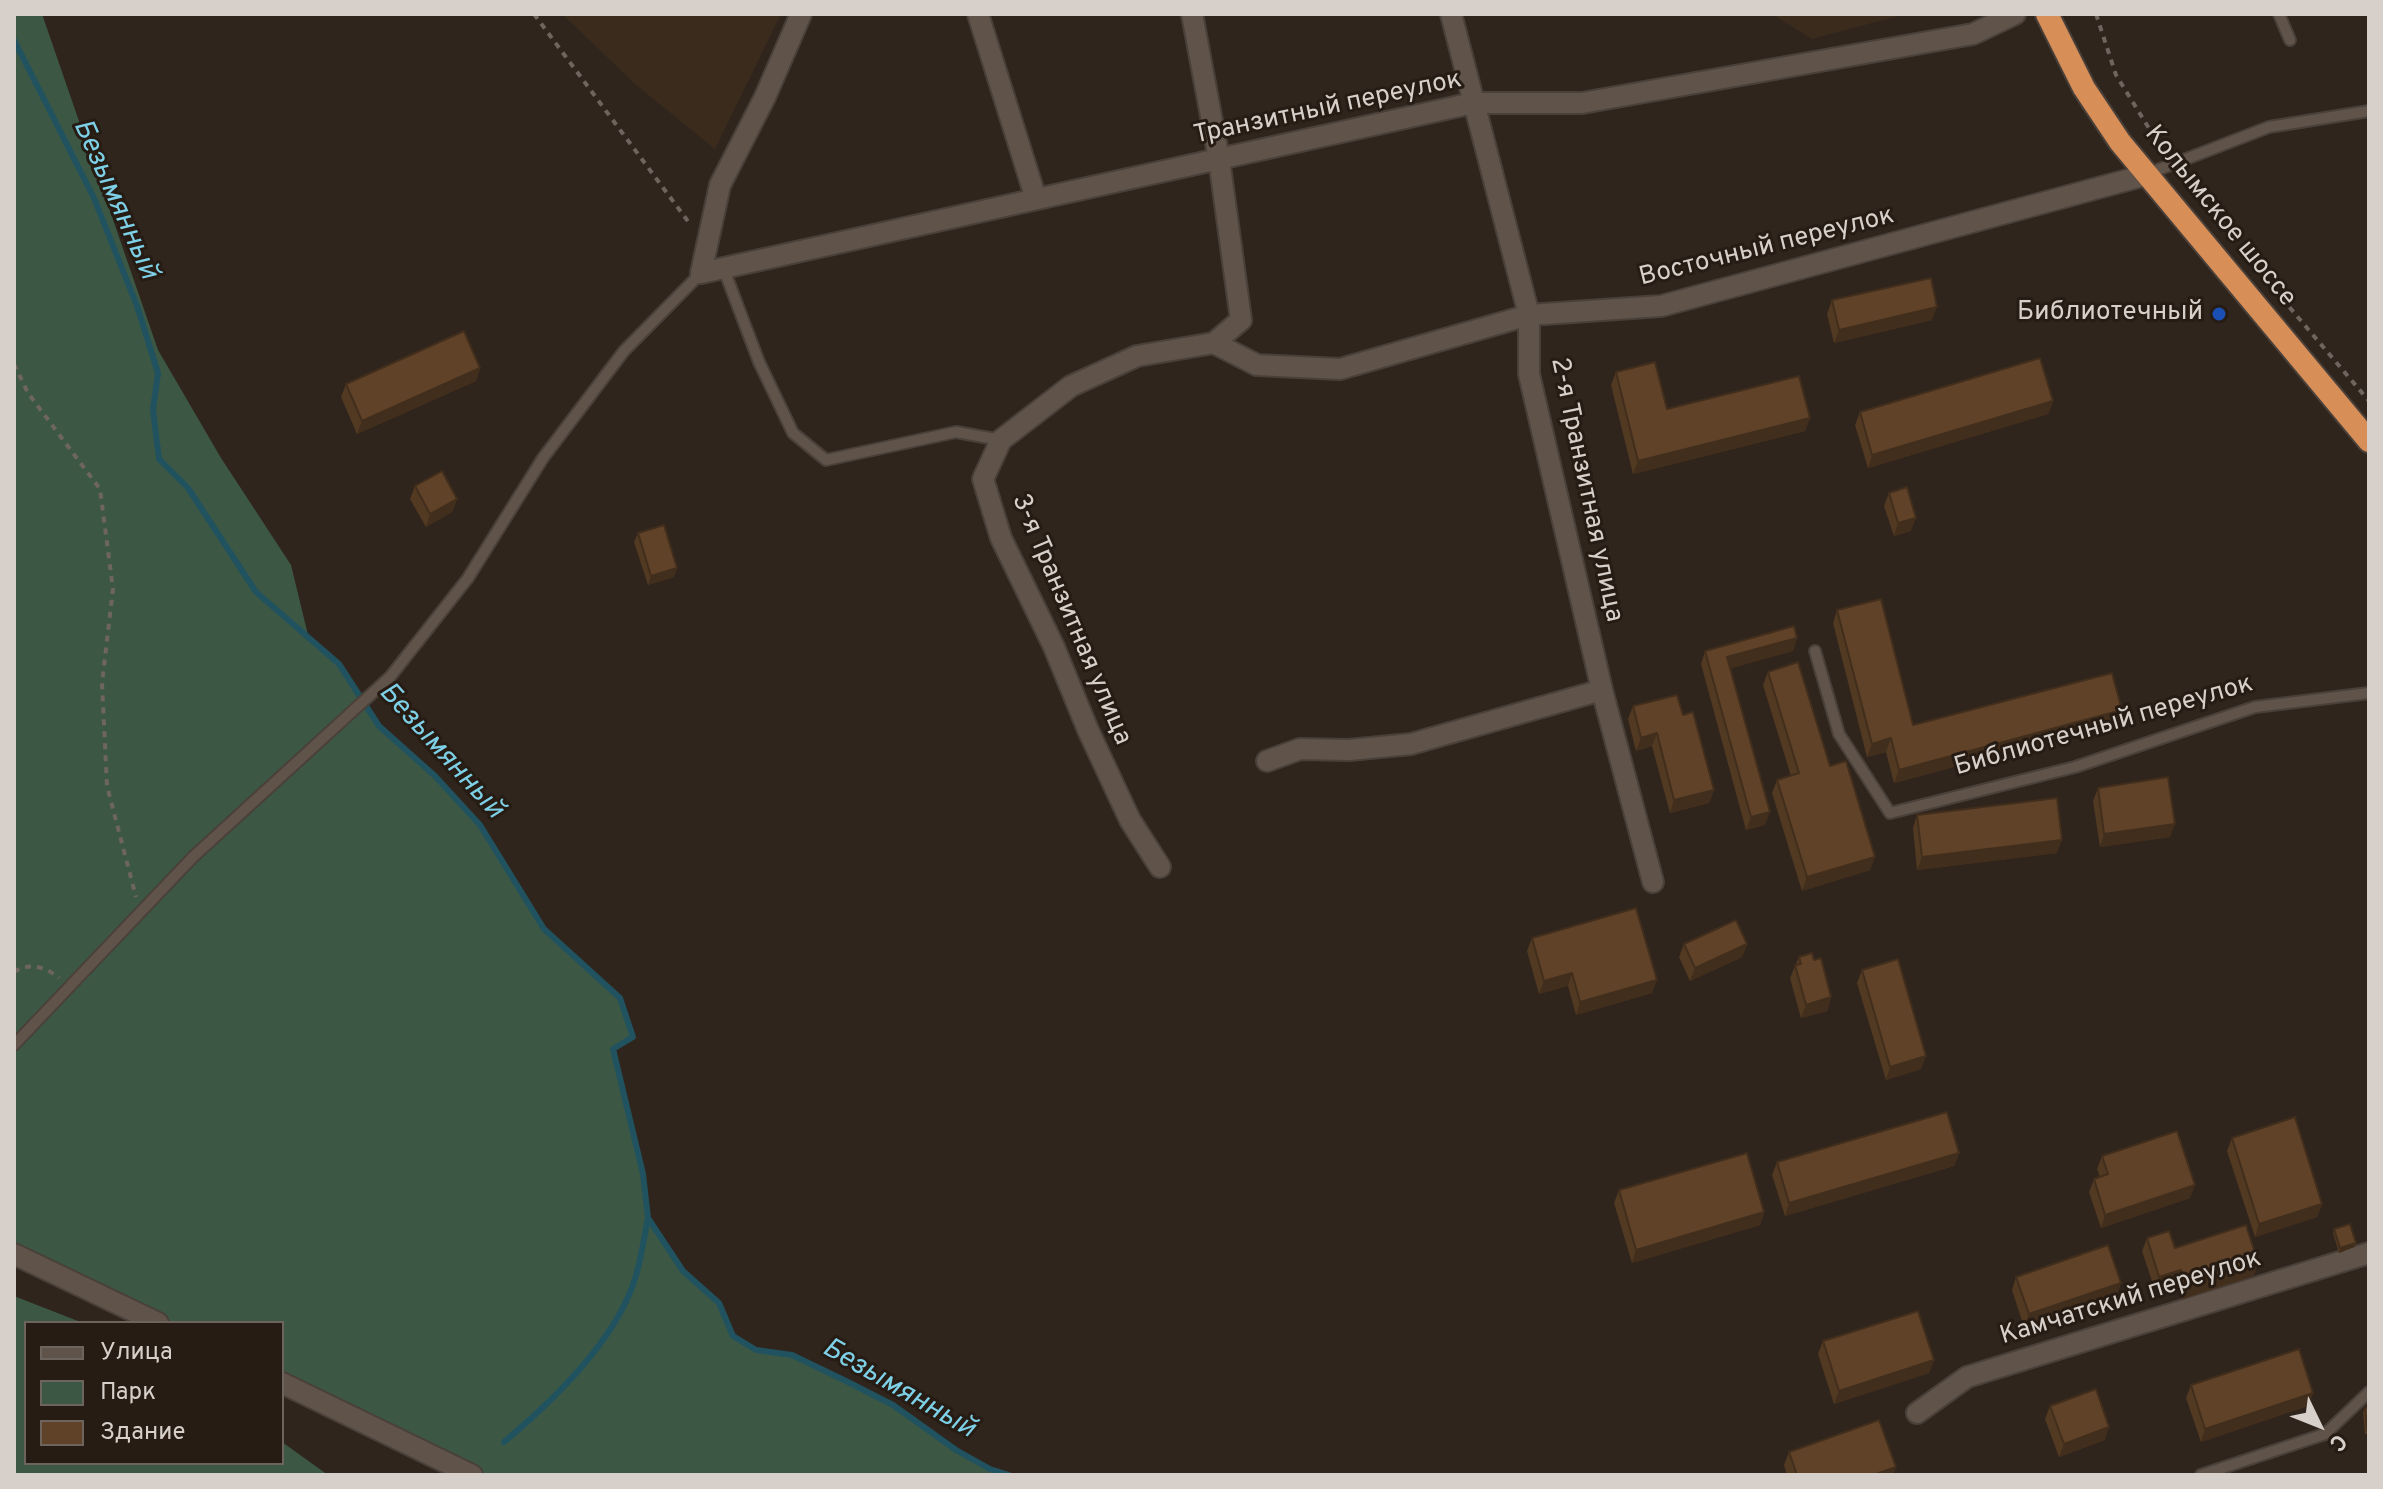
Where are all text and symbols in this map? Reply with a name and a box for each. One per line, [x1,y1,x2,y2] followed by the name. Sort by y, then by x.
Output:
[1191,65,1465,153] street label: Транзитный переулок
[64,115,164,285] water label: Безымянный
[2136,120,2302,314] street label: Колымское шоссе
[1636,201,1898,295] street label: Восточный переулок
[2017,298,2203,330] place label: Библиотечный
[2210,305,2228,323] marker: Библиотечный
[1542,355,1628,625] street label: 2-я Транзитная улица
[1003,490,1137,750] street label: 3-я Транзитная улица
[1951,669,2257,785] street label: Библиотечный переулок
[370,677,510,827] water label: Безымянный
[1997,1244,2265,1354] street label: Камчатский переулок
[24,1321,284,1465] legend
[815,1333,981,1447] water label: Безымянный
[100,1338,173,1368] text: Улица
[100,1378,156,1408] text: Парк
[2279,1385,2359,1465] north arrow
[100,1418,186,1448] text: Здание
[2322,1427,2352,1456] text: С

